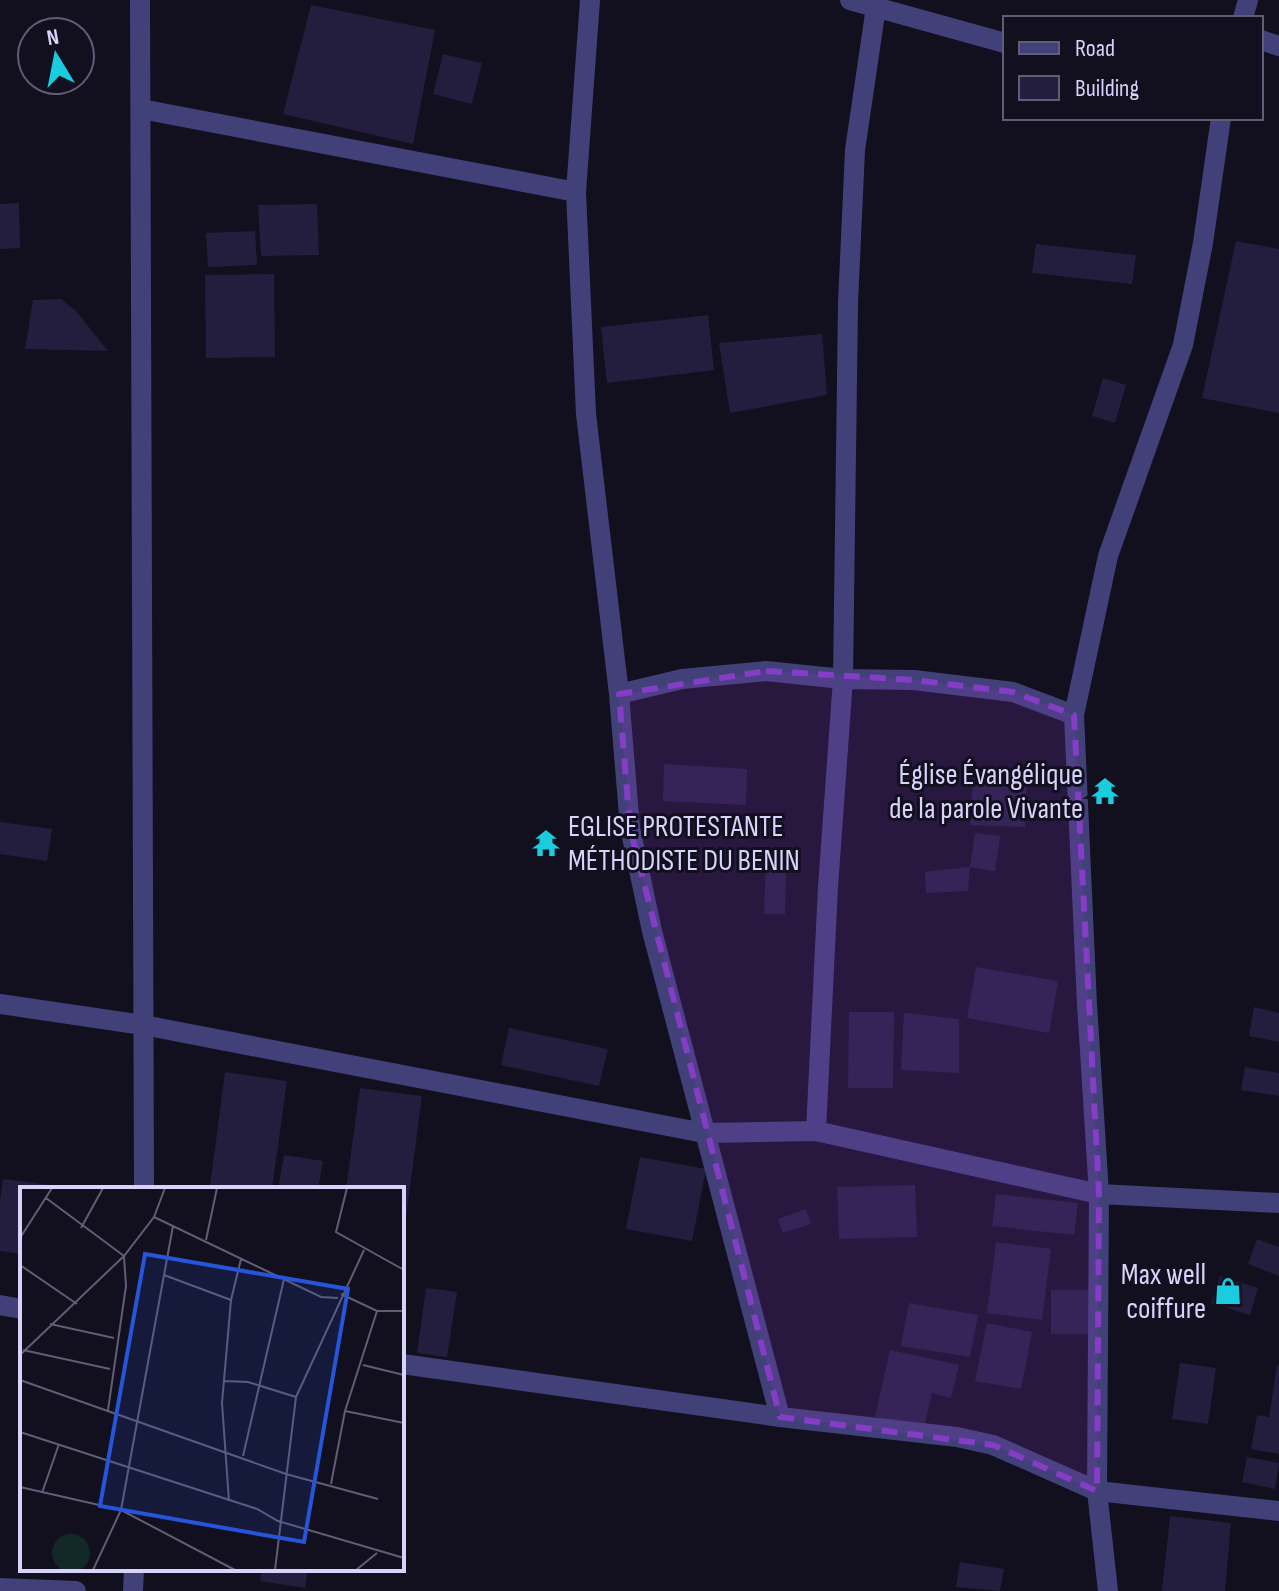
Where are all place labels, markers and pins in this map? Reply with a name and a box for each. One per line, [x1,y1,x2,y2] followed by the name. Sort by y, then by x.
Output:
[889,757,1083,827] place label: Église Évangélique de la parole Vivante
[1090,776,1120,806] temple icon: Église Évangélique de la parole Vivante
[568,809,800,879] place label: EGLISE PROTESTANTE MÉTHODISTE DU BENIN
[531,828,561,858] temple icon: EGLISE PROTESTANTE MÉTHODISTE DU BENIN
[1121,1257,1206,1327] place label: Max well coiffure
[1213,1276,1243,1306] shop icon: Max well coiffure

